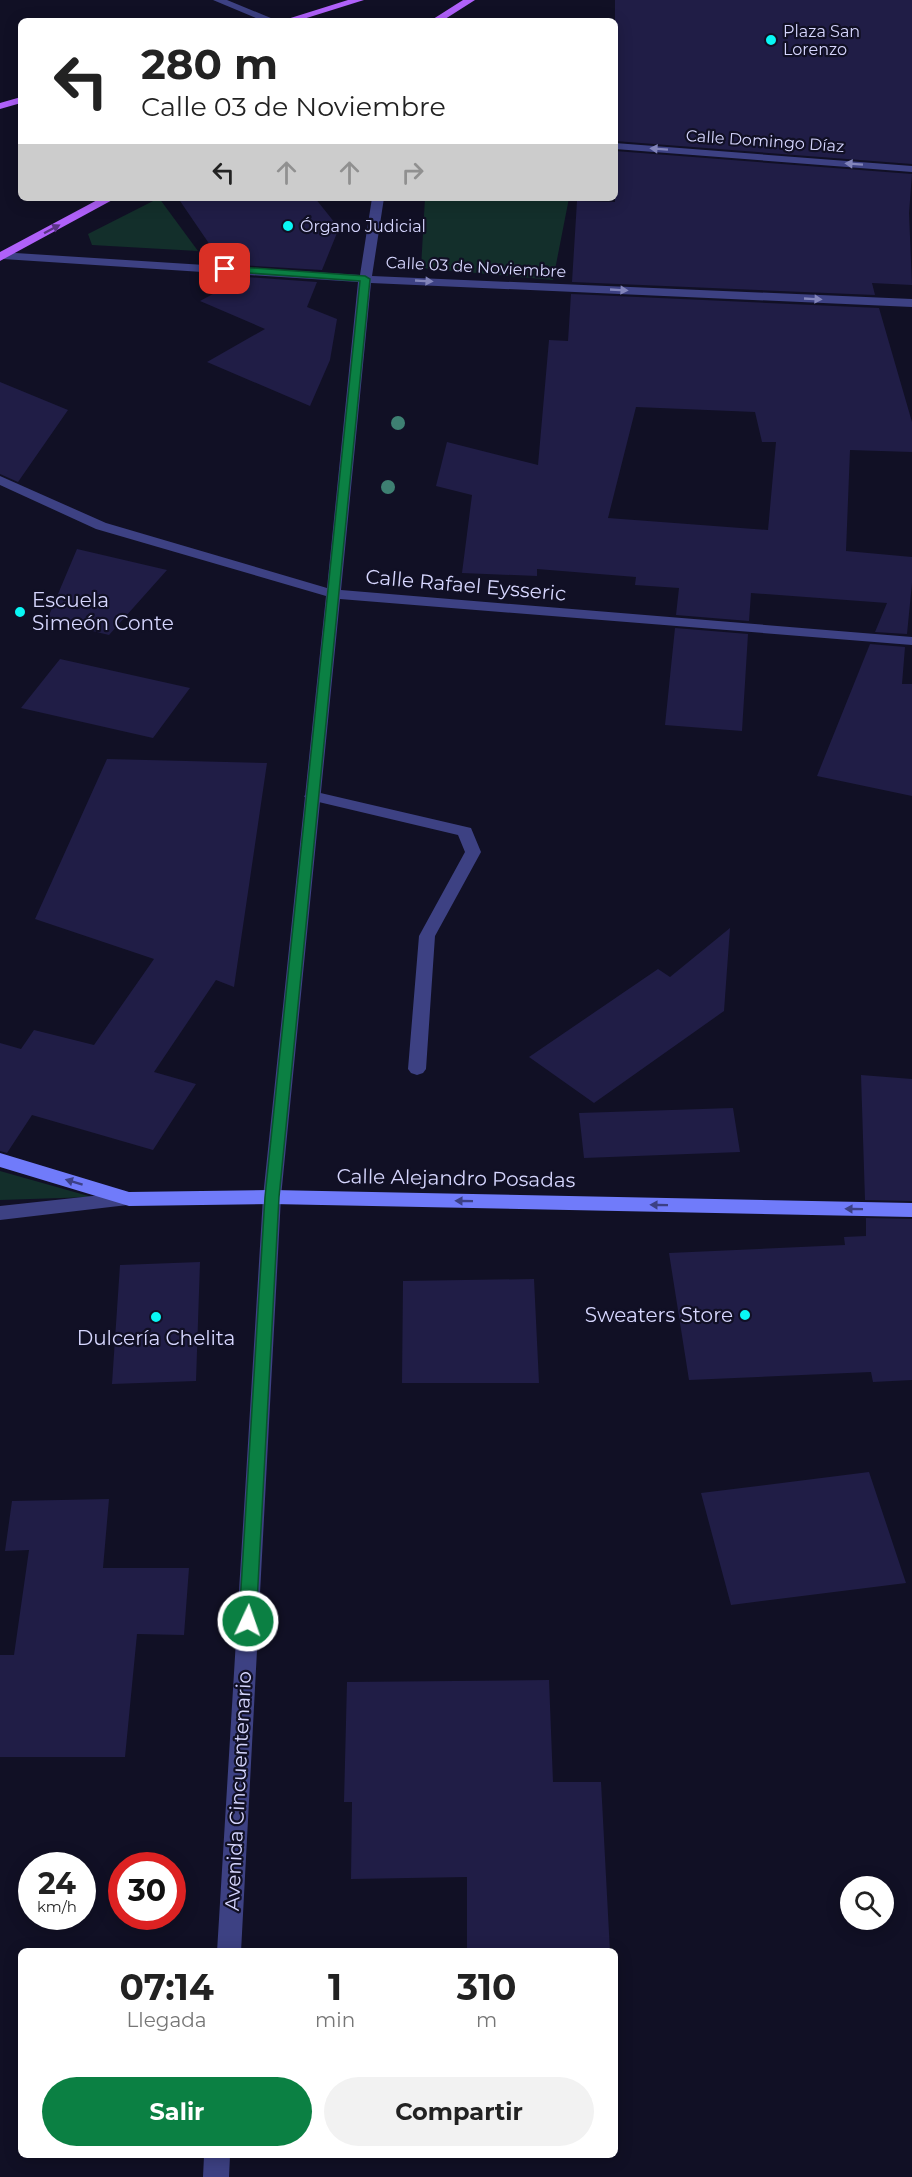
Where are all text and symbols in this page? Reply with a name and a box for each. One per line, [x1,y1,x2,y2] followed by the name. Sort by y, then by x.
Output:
[783,22,860,59] place label: Plaza San Lorenzo
[764,33,778,47] marker: Plaza San Lorenzo
[141,38,278,90] text: 280 m
[42,42,120,120] icon: left
[141,90,446,123] text: Calle 03 de Noviembre
[685,126,845,156] street label: Calle Domingo Díaz
[650,145,669,154] one-way arrow
[207,156,240,189] icon: left
[270,156,303,189] icon: ahead
[333,156,366,189] icon: ahead
[396,156,429,189] icon: right
[844,160,863,169] one-way arrow
[300,217,426,236] place label: Órgano Judicial
[281,219,295,233] marker: Órgano Judicial
[43,224,60,234] one-way arrow
[199,243,250,294] pin
[208,252,241,285] icon: arrive
[385,253,567,281] street label: Calle 03 de Noviembre
[414,277,433,286] one-way arrow
[609,286,628,295] one-way arrow
[804,294,823,303] one-way arrow
[365,564,567,606] street label: Calle Rafael Eysseric
[32,588,174,635] place label: Escuela Simeón Conte
[13,605,27,619] marker: Escuela Simeón Conte
[336,1164,576,1192] street label: Calle Alejandro Posadas
[64,1177,82,1186] one-way arrow
[454,1196,473,1206] one-way arrow
[649,1200,668,1210] one-way arrow
[844,1204,863,1214] one-way arrow
[585,1303,733,1327] place label: Sweaters Store
[738,1308,752,1322] marker: Sweaters Store
[149,1310,163,1324] marker: Dulcería Chelita
[77,1326,235,1350] place label: Dulcería Chelita
[216,1589,280,1653] position arrow
[220,1670,256,1912] street label: Avenida Cincuentenario
[108,1852,186,1930] speed limit sign: 30
[38,1865,76,1902] text: 24
[840,1876,894,1930] map controls
[840,1876,894,1930] button: search
[37,1897,77,1916] text: km/h
[119,1965,214,2009] text: 07:14
[328,1965,342,2009] text: 1
[457,1965,517,2009] text: 310
[127,2008,207,2032] text: Llegada
[315,2008,355,2032] text: min
[476,2008,497,2032] text: m
[42,2077,312,2146] button: Salir
[324,2077,594,2146] button: Compartir

